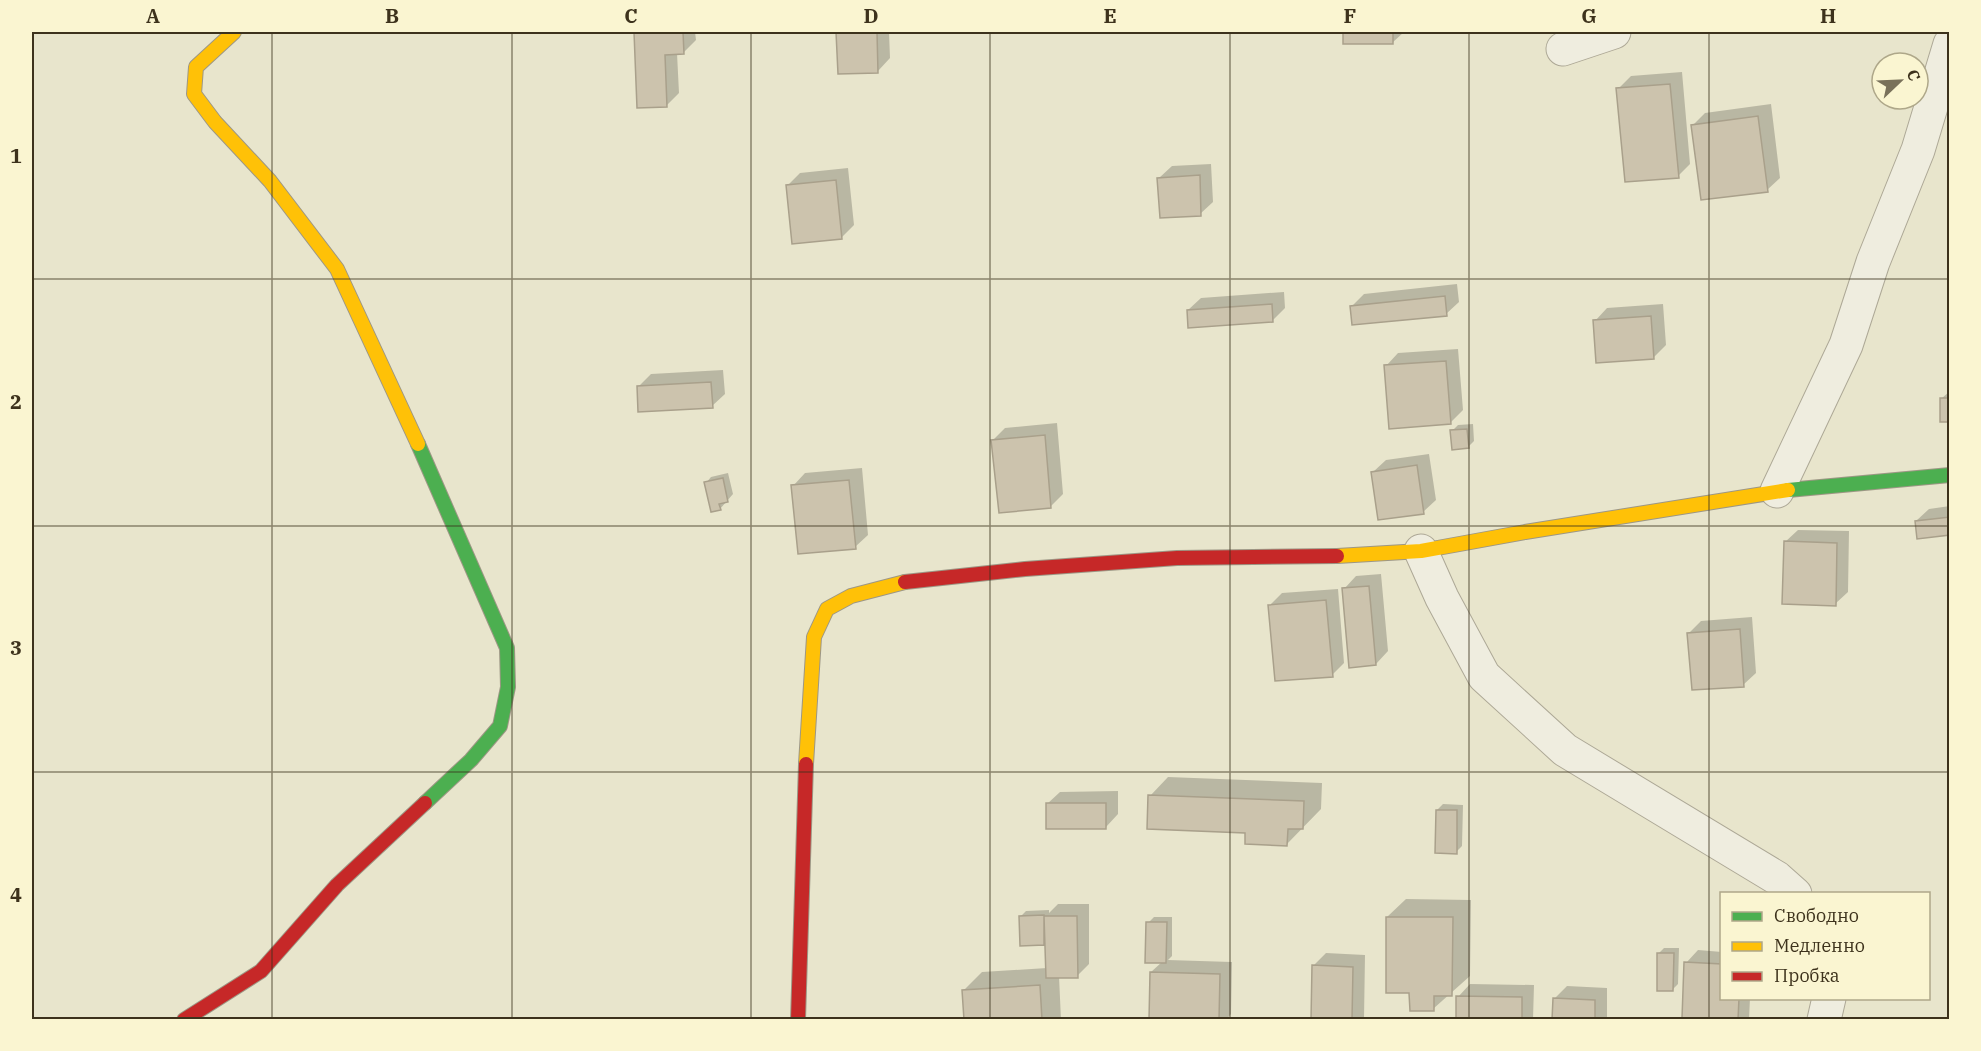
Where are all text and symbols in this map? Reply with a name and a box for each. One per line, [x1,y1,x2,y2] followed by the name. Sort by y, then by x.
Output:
[146,2,160,29] text: A
[385,2,399,29] text: B
[624,2,638,29] text: C
[863,2,879,29] text: D
[1103,2,1117,29] text: E
[1344,2,1356,29] text: F
[1581,2,1597,29] text: G
[1820,2,1836,29] text: H
[1870,51,1930,111] north arrow
[1903,66,1925,84] text: С
[10,142,22,169] text: 1
[10,388,22,415] text: 2
[10,634,22,661] text: 3
[10,881,22,908] text: 4
[1720,892,1930,1000] legend
[1774,904,1859,927] text: Свободно
[1774,934,1865,957] text: Медленно
[1774,964,1840,987] text: Пробка

